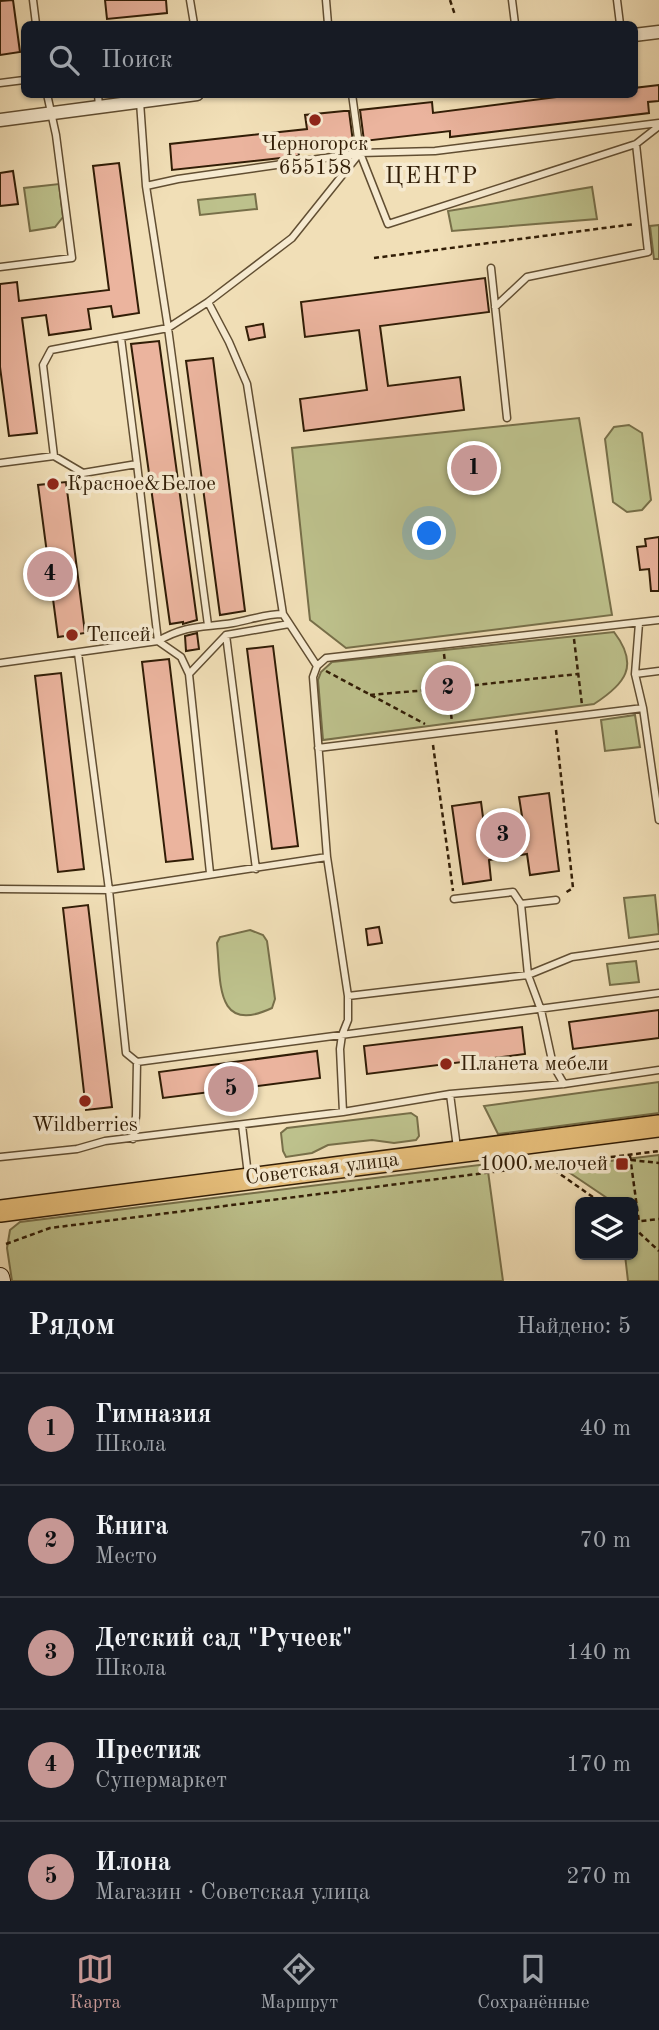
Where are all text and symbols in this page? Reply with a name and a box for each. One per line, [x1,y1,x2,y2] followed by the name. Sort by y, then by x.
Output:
[21,21,638,98] search box
[45,41,83,79] icon: search
[101,47,173,73] text: Поиск
[307,112,323,128] marker: Черногорск 655158
[262,134,369,179] place label: Черногорск 655158
[385,165,479,188] district label: ЦЕНТР
[451,442,497,494] pin: 1
[67,474,216,495] place label: Красное&Белое
[45,476,61,492] marker: Красное&Белое
[412,516,446,550] your location
[27,548,73,600] pin: 4
[86,625,151,646] place label: Тепсей
[64,627,80,643] marker: Тепсей
[425,662,471,714] pin: 2
[480,809,526,861] pin: 3
[460,1054,609,1075] place label: Планета мебели
[438,1056,454,1072] marker: Планета мебели
[208,1063,254,1115] pin: 5
[77,1093,93,1109] marker: Wildberries
[32,1115,138,1136] place label: Wildberries
[244,1149,400,1189] street label: Советская улица
[479,1154,608,1175] place label: 1000 мелочей
[614,1156,630,1172] marker: 1000 мелочей
[575,1197,638,1260] map controls
[575,1197,638,1260] button: layers
[28,1311,115,1341] text: Рядом
[517,1315,631,1338] text: Найдено: 5
[95,1402,211,1428] text: Гимназия
[44,1417,58,1440] text: 1
[580,1417,631,1440] text: 40 m
[95,1433,166,1456] text: Школа
[95,1514,168,1540] text: Книга
[44,1529,58,1552] text: 2
[580,1529,631,1552] text: 70 m
[95,1545,157,1568] text: Место
[95,1626,352,1652] text: Детский сад "Ручеек"
[44,1641,58,1664] text: 3
[566,1641,631,1664] text: 140 m
[95,1657,166,1680] text: Школа
[95,1738,201,1764] text: Престиж
[44,1753,58,1776] text: 4
[566,1753,631,1776] text: 170 m
[95,1769,227,1792] text: Супермаркет
[95,1850,171,1876] text: Илона
[44,1865,58,1888] text: 5
[566,1865,631,1888] text: 270 m
[95,1881,370,1904] text: Магазин · Советская улица
[70,1950,121,2015] tab: Карта
[260,1950,338,2015] tab: Маршрут
[477,1950,589,2015] tab: Сохранённые

